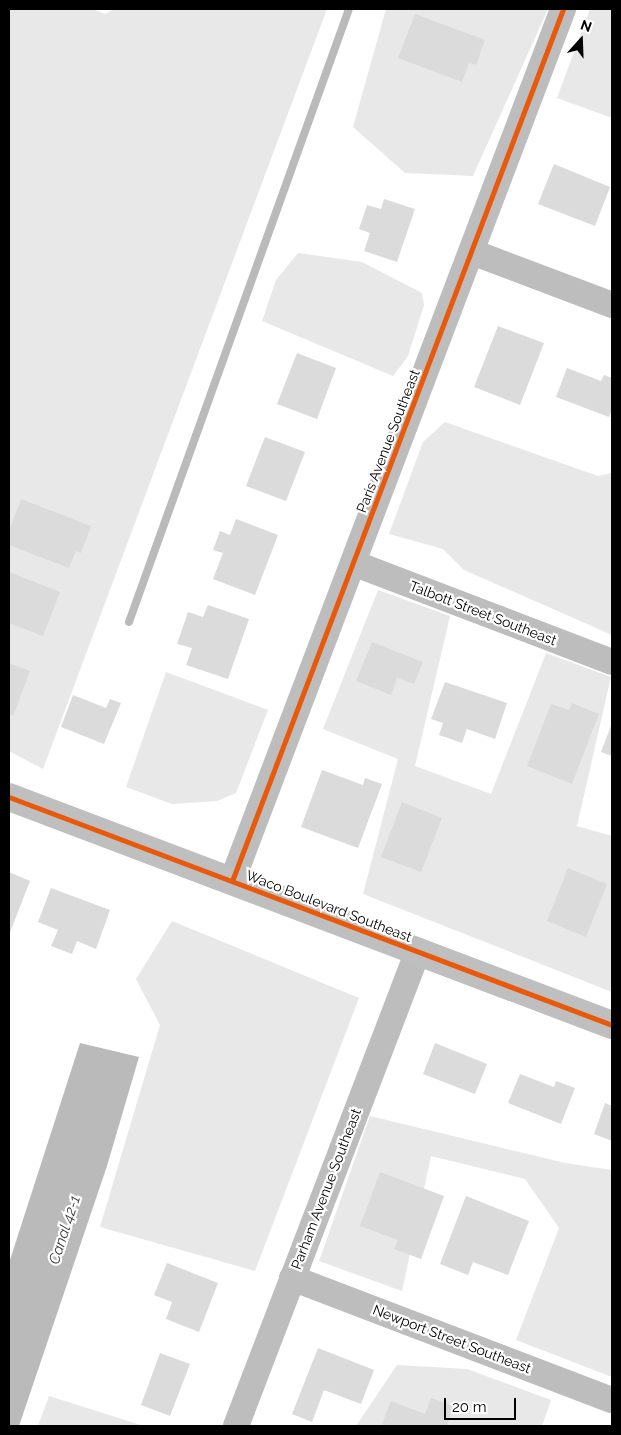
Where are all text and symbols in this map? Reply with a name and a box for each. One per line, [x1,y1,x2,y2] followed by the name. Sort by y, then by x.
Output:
[556,15,606,65] north arrow
[578,17,594,35] text: N
[353,367,423,515] street label: Paris Avenue Southeast
[407,577,559,649] street label: Talbott Street Southeast
[244,867,414,945] street label: Waco Boulevard Southeast
[287,1106,365,1272] street label: Parham Avenue Southeast
[45,1193,85,1267] water label: Canal 42-1
[371,1301,533,1377] street label: Newport Street Southeast
[446,1388,518,1420] scale bar
[452,1398,487,1416] text: 20 m

